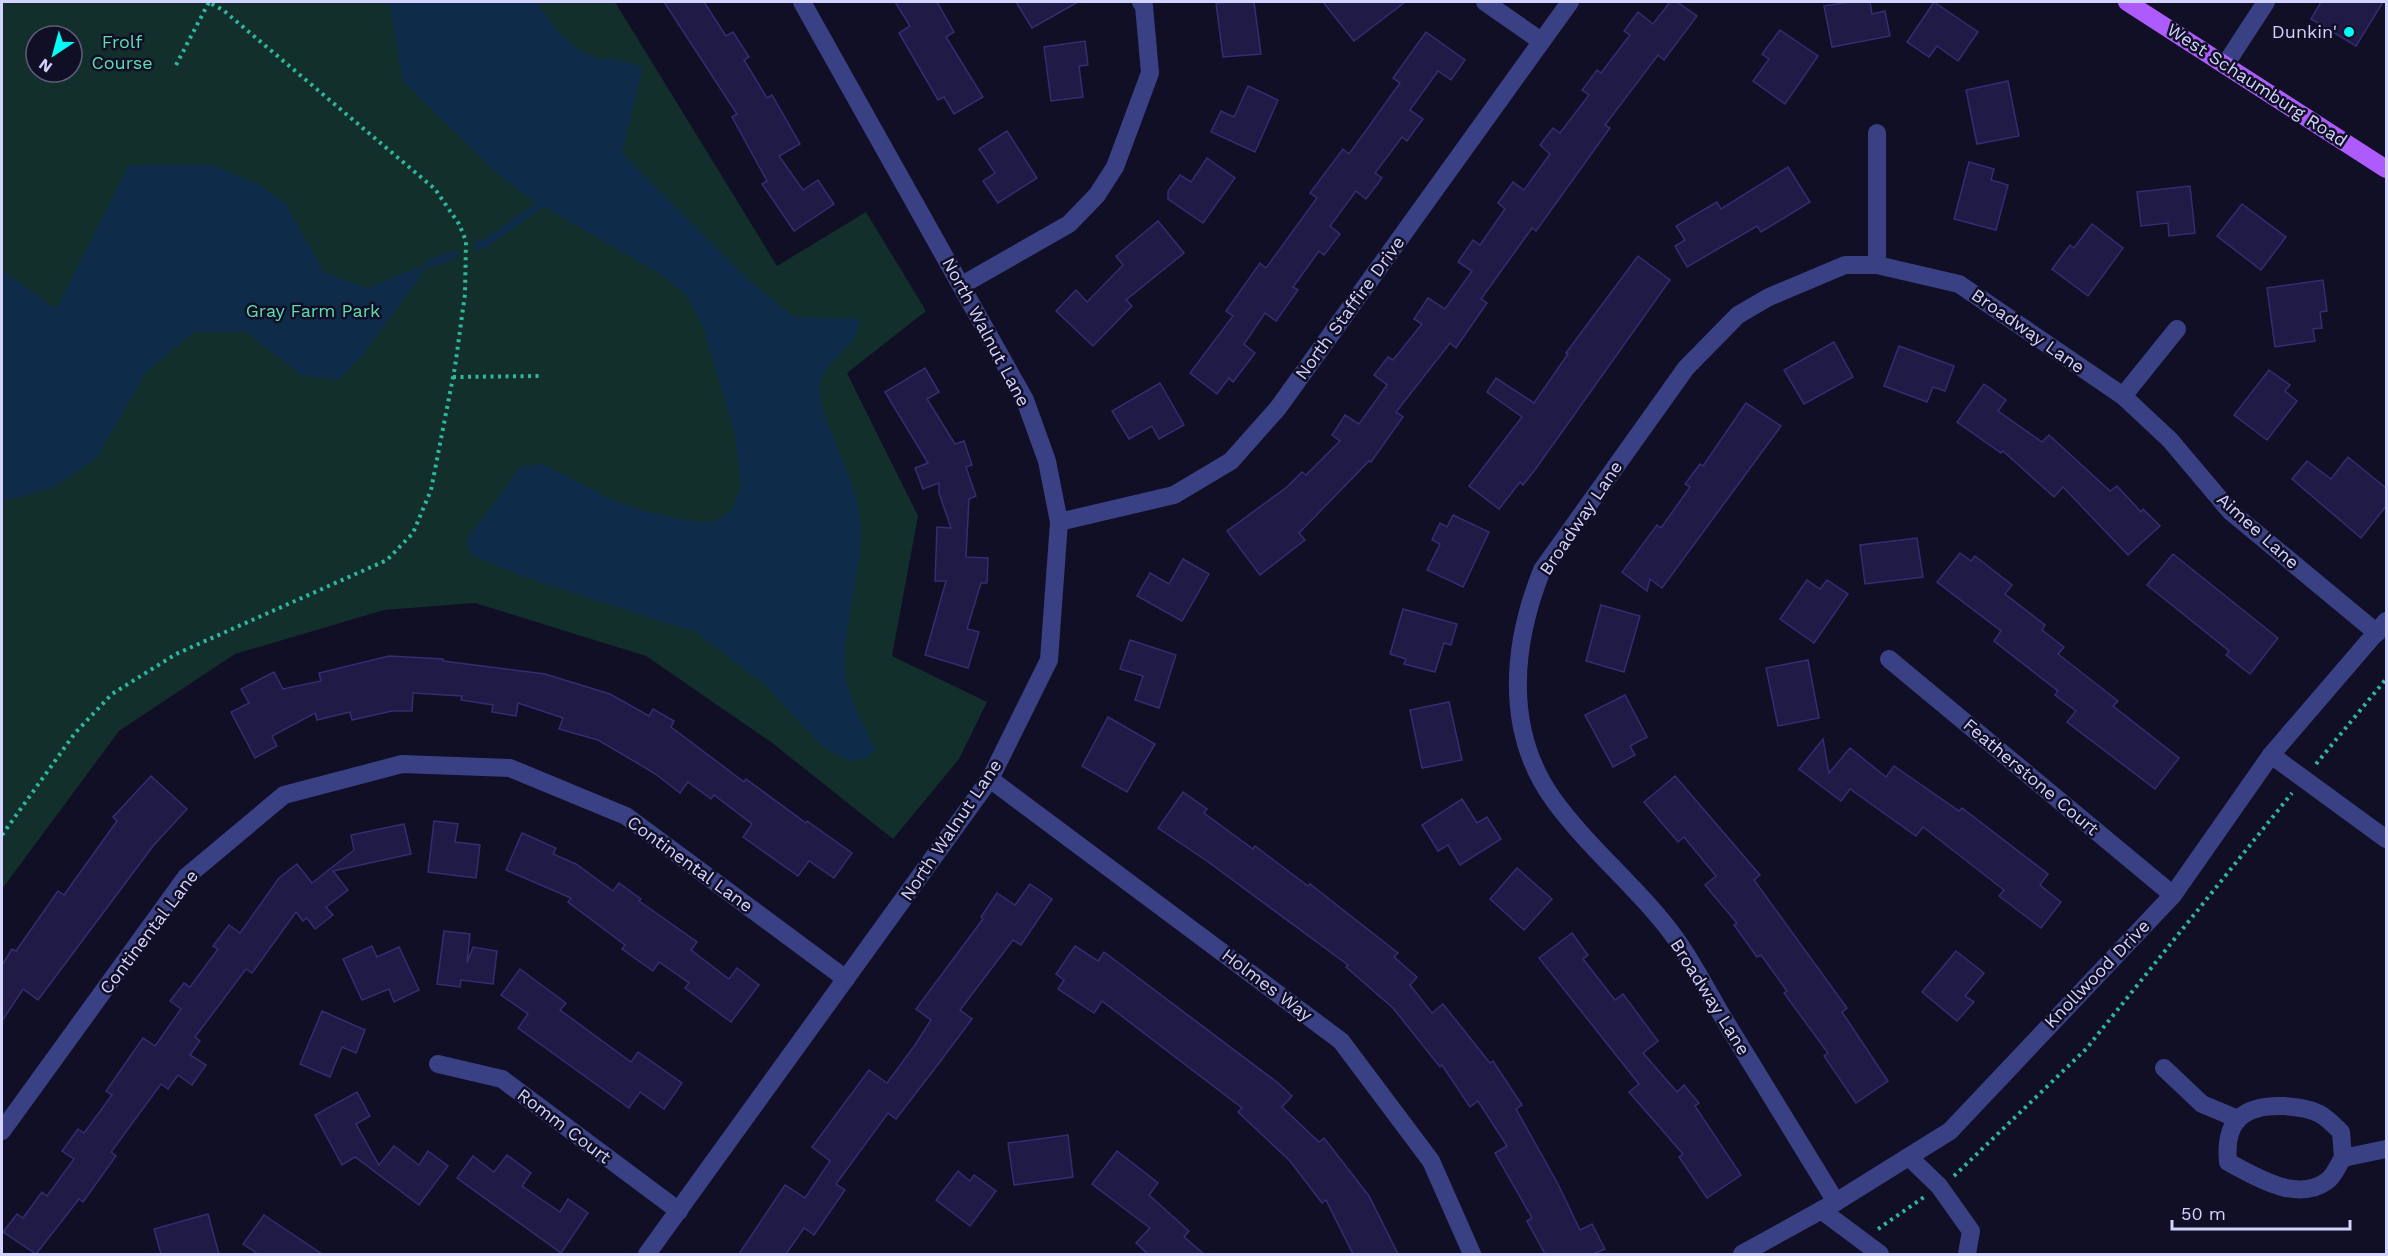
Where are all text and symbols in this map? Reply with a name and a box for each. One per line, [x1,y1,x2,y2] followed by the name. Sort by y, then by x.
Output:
[2163,18,2351,151] street label: West Schaumburg Road
[2272,21,2337,42] place label: Dunkin'
[24,24,84,84] north arrow
[2342,25,2356,39] marker: Dunkin'
[91,31,153,73] park label: Frolf Course
[35,55,56,77] text: N
[1291,232,1409,383] street label: North Staffire Drive
[938,254,1035,410] street label: North Walnut Lane
[1968,284,2089,377] street label: Broadway Lane
[246,300,380,321] park label: Gray Farm Park
[1535,457,1626,579] street label: Broadway Lane
[2213,488,2304,573] street label: Aimee Lane
[1959,714,2104,840] street label: Featherstone Court
[896,755,1006,904] street label: North Walnut Lane
[623,811,757,916] street label: Continental Lane
[95,865,202,998] street label: Continental Lane
[2039,915,2154,1032] street label: Knollwood Drive
[1666,935,1755,1059] street label: Broadway Lane
[1218,944,1317,1026] street label: Holmes Way
[513,1084,616,1168] street label: Romm Court
[2172,1193,2350,1231] scale bar
[2181,1203,2226,1224] text: 50 m

